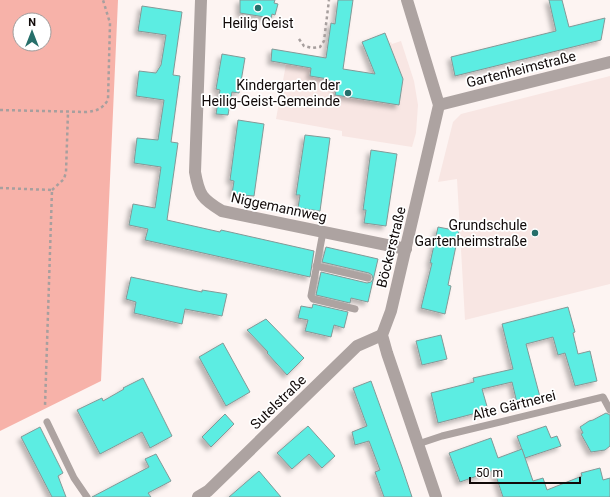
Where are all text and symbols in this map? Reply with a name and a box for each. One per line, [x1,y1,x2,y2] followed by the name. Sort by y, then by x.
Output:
[253,3,263,13] marker: Heilig Geist
[12,12,52,52] north arrow
[222,15,294,31] place label: Heilig Geist
[28,16,36,29] text: N
[465,48,577,90] street label: Gartenheimstraße
[201,77,340,109] place label: Kindergarten der Heilig-Geist-Gemeinde
[343,88,353,98] marker: Kindergarten der Heilig-Geist-Gemeinde
[230,189,328,225] street label: Niggemannweg
[373,205,409,289] street label: Böckerstraße
[415,217,527,249] place label: Grundschule Gartenheimstraße
[530,228,540,238] marker: Grundschule Gartenheimstraße
[247,372,309,432] street label: Sutelstraße
[471,387,557,423] street label: Alte Gärtnerei
[470,459,580,485] scale bar
[476,466,503,480] text: 50 m

